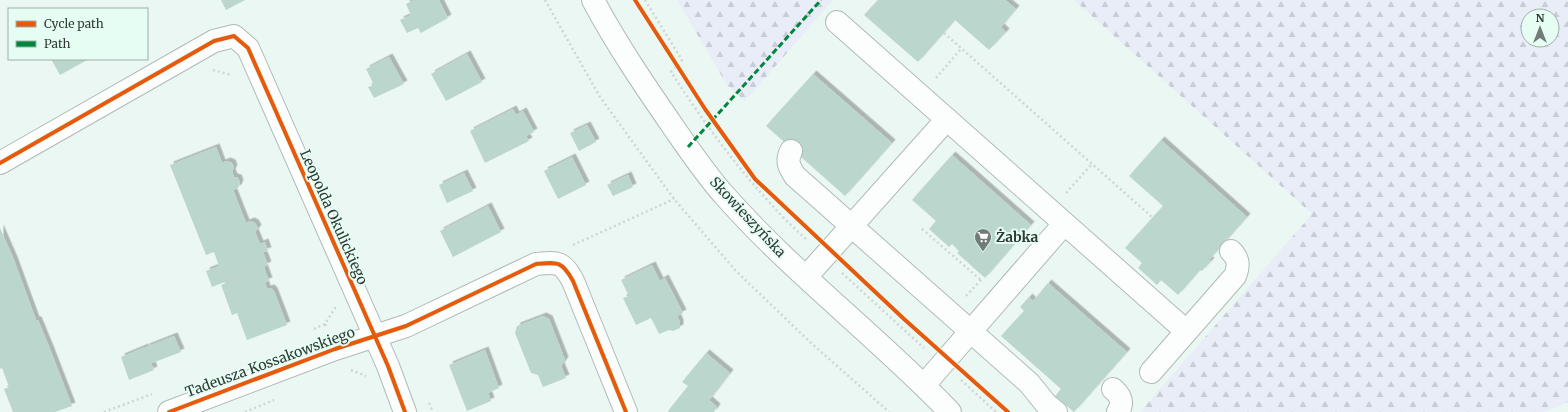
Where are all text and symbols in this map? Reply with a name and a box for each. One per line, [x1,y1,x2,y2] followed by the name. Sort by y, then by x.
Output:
[8,8,148,60] legend
[1520,8,1560,48] north arrow
[1536,11,1545,25] text: N
[44,16,104,31] text: Cycle path
[44,36,70,51] text: Path
[296,147,372,287] street label: Leopolda Okulickiego
[706,173,790,261] street label: Skowieszyńska
[973,227,993,252] supermarket icon: Żabka
[996,228,1039,246] place label: Żabka
[183,323,357,401] street label: Tadeusza Kossakowskiego

